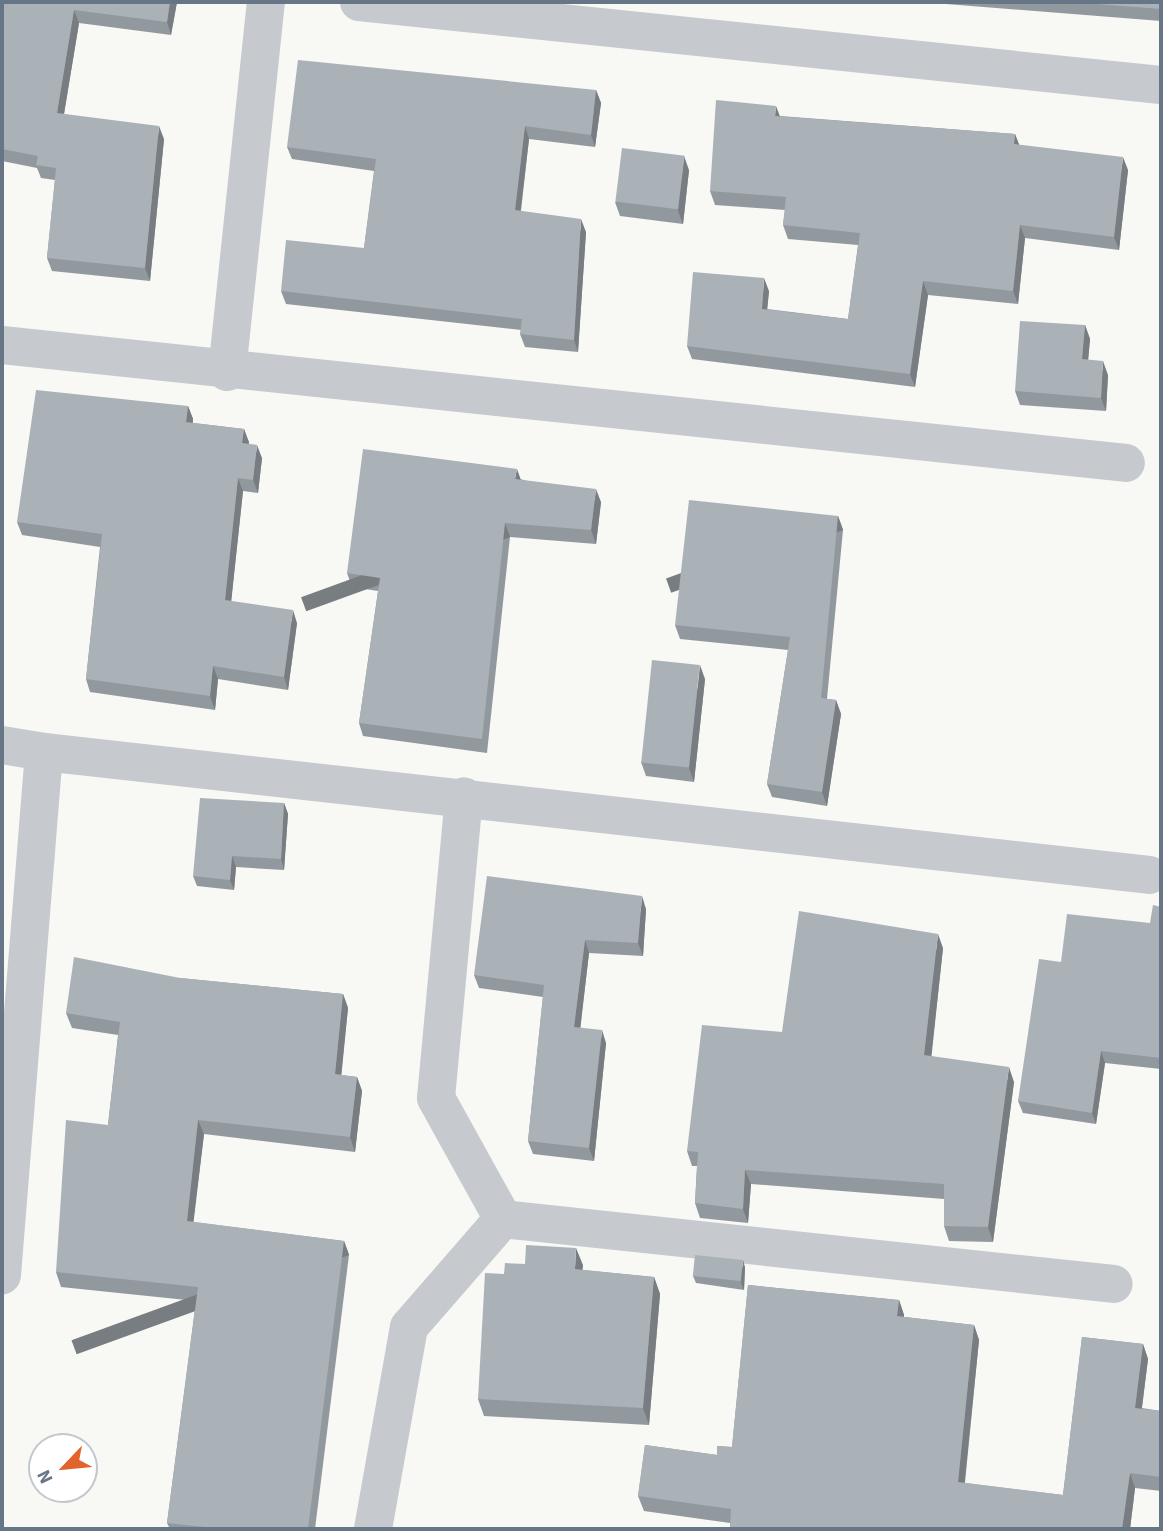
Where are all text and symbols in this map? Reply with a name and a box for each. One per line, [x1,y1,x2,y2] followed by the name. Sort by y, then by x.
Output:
[28,1433,98,1503] north arrow
[31,1465,60,1488] text: N

